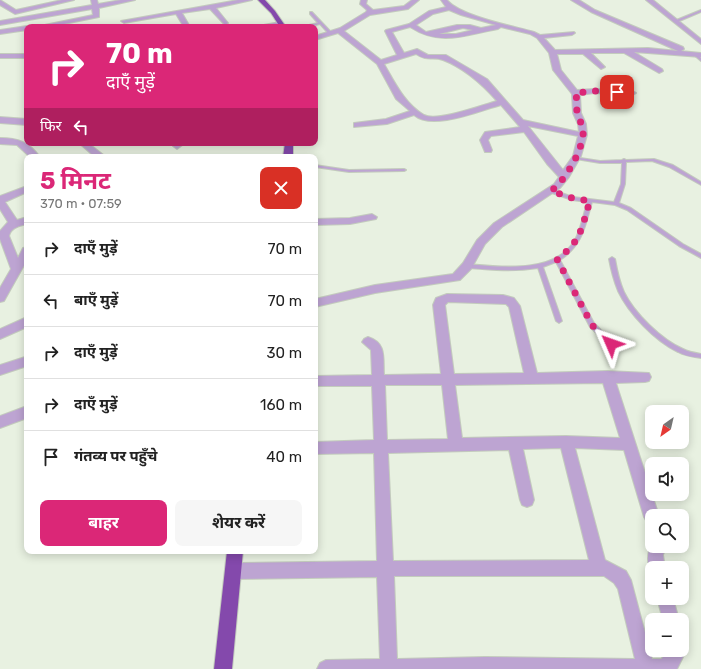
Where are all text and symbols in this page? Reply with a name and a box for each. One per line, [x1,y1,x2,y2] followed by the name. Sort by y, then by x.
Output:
[106,37,173,70] text: 70 m
[40,40,92,92] icon: right
[106,71,155,93] text: दाएँ मुड़ें
[600,75,634,109] pin
[606,81,628,103] icon: arrive
[70,116,92,138] icon: left
[40,117,62,135] text: फिर
[40,167,111,195] text: 5 मिनट
[260,167,302,209] button: close
[40,196,122,211] text: 370 m · 07:59
[40,238,62,260] icon: right
[74,239,117,257] text: दाएँ मुड़ें
[268,240,302,258] text: 70 m
[40,290,62,312] icon: left
[74,291,118,309] text: बाएँ मुड़ें
[268,292,302,310] text: 70 m
[590,323,632,365] position arrow
[40,342,62,364] icon: right
[74,343,117,361] text: दाएँ मुड़ें
[266,344,302,362] text: 30 m
[40,394,62,416] icon: right
[74,395,117,413] text: दाएँ मुड़ें
[260,396,302,414] text: 160 m
[645,405,689,449] north arrow
[645,405,689,657] map controls
[40,446,62,468] icon: arrive
[74,447,158,465] text: गंतव्य पर पहुँचे
[266,448,302,466] text: 40 m
[645,457,689,501] button: sound
[40,500,167,546] button: बाहर
[175,500,302,546] button: शेयर करें
[645,509,689,553] button: search
[645,561,689,605] button: +
[645,613,689,657] button: −

